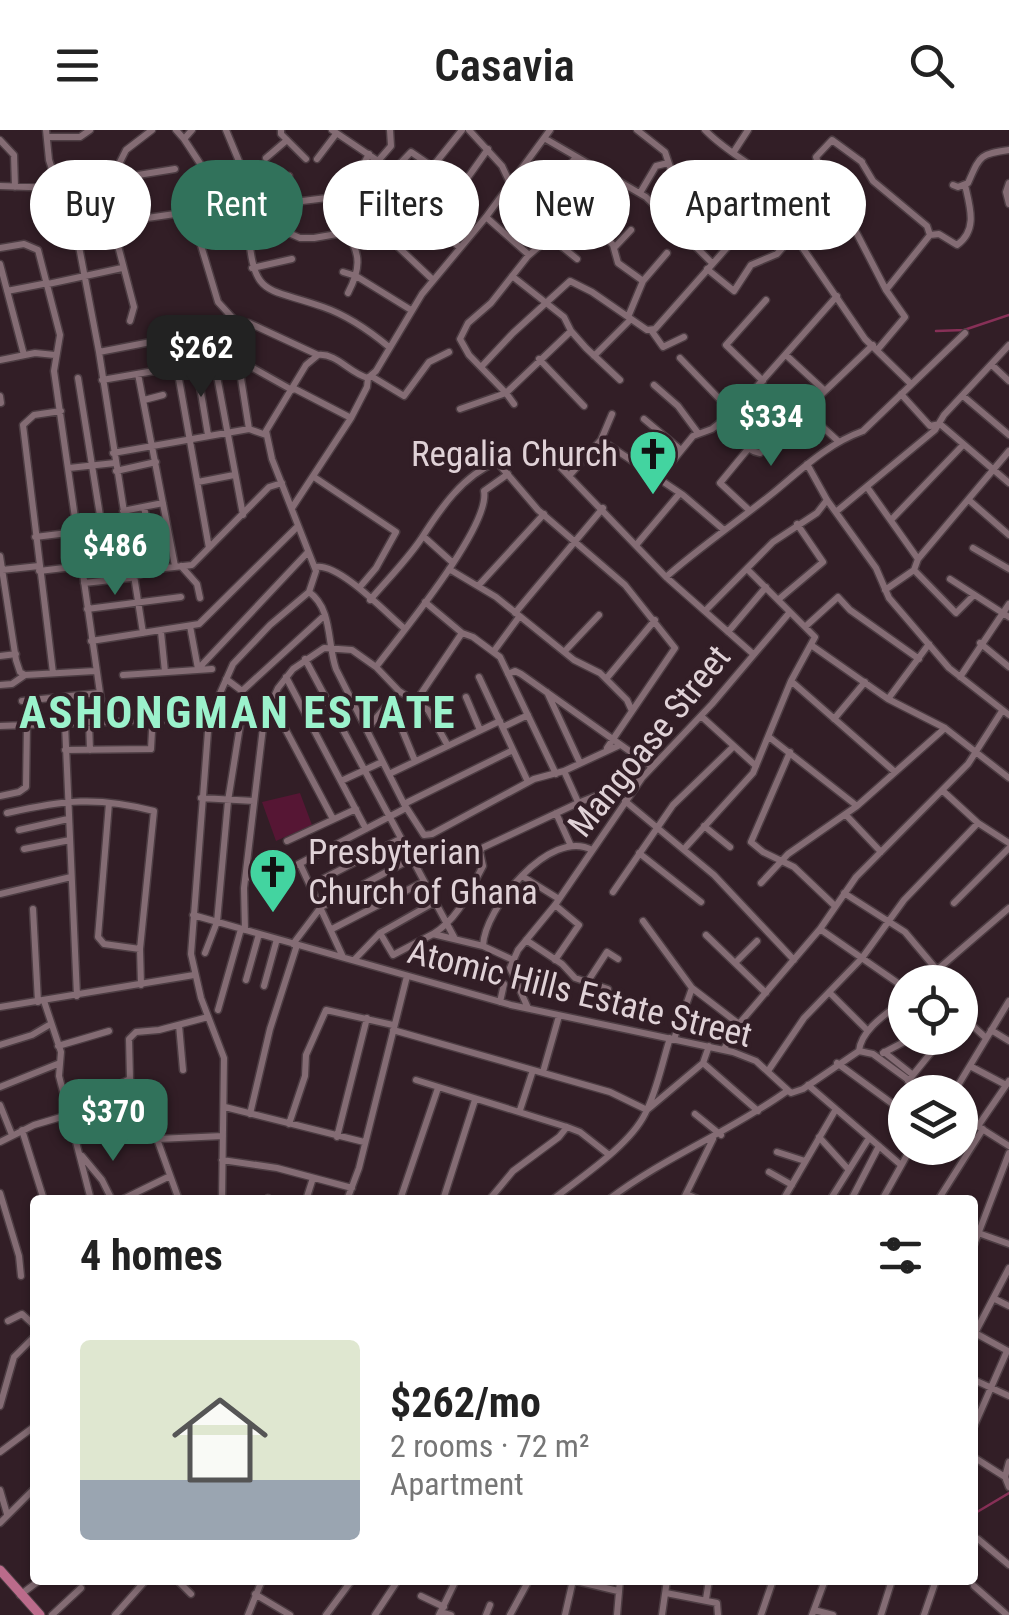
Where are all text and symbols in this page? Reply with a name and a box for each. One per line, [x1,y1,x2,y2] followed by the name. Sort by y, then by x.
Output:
[50,38,105,93] icon: menu
[904,38,959,93] icon: search
[434,39,575,92] text: Casavia
[30,160,151,250] chip: Buy
[171,160,303,250] chip: Rent
[323,160,479,250] chip: Filters
[499,160,630,250] chip: New
[650,160,866,250] chip: Apartment
[142,315,260,400] pin: $262
[169,328,233,366] text: $262
[712,384,830,469] pin: $334
[739,397,803,435] text: $334
[627,428,679,496] church icon: Regalia Church
[411,434,618,475] place label: Regalia Church
[56,513,174,598] pin: $486
[83,526,147,564] text: $486
[560,637,739,845] street label: Mangoase Street
[19,686,457,739] district label: ASHONGMAN ESTATE
[308,832,538,913] place label: Presbyterian Church of Ghana
[247,846,299,914] church icon: Presbyterian Church of Ghana
[404,931,756,1056] street label: Atomic Hills Estate Street
[888,965,978,1165] map controls
[888,965,978,1055] button: locate
[888,1075,978,1165] button: layers
[54,1079,172,1164] pin: $370
[81,1092,145,1130] text: $370
[873,1228,928,1283] icon: filters
[80,1231,223,1280] text: 4 homes
[390,1378,541,1427] text: $262/mo
[160,1380,280,1500] icon: home
[390,1427,589,1465] text: 2 rooms · 72 m²
[390,1465,524,1503] text: Apartment

